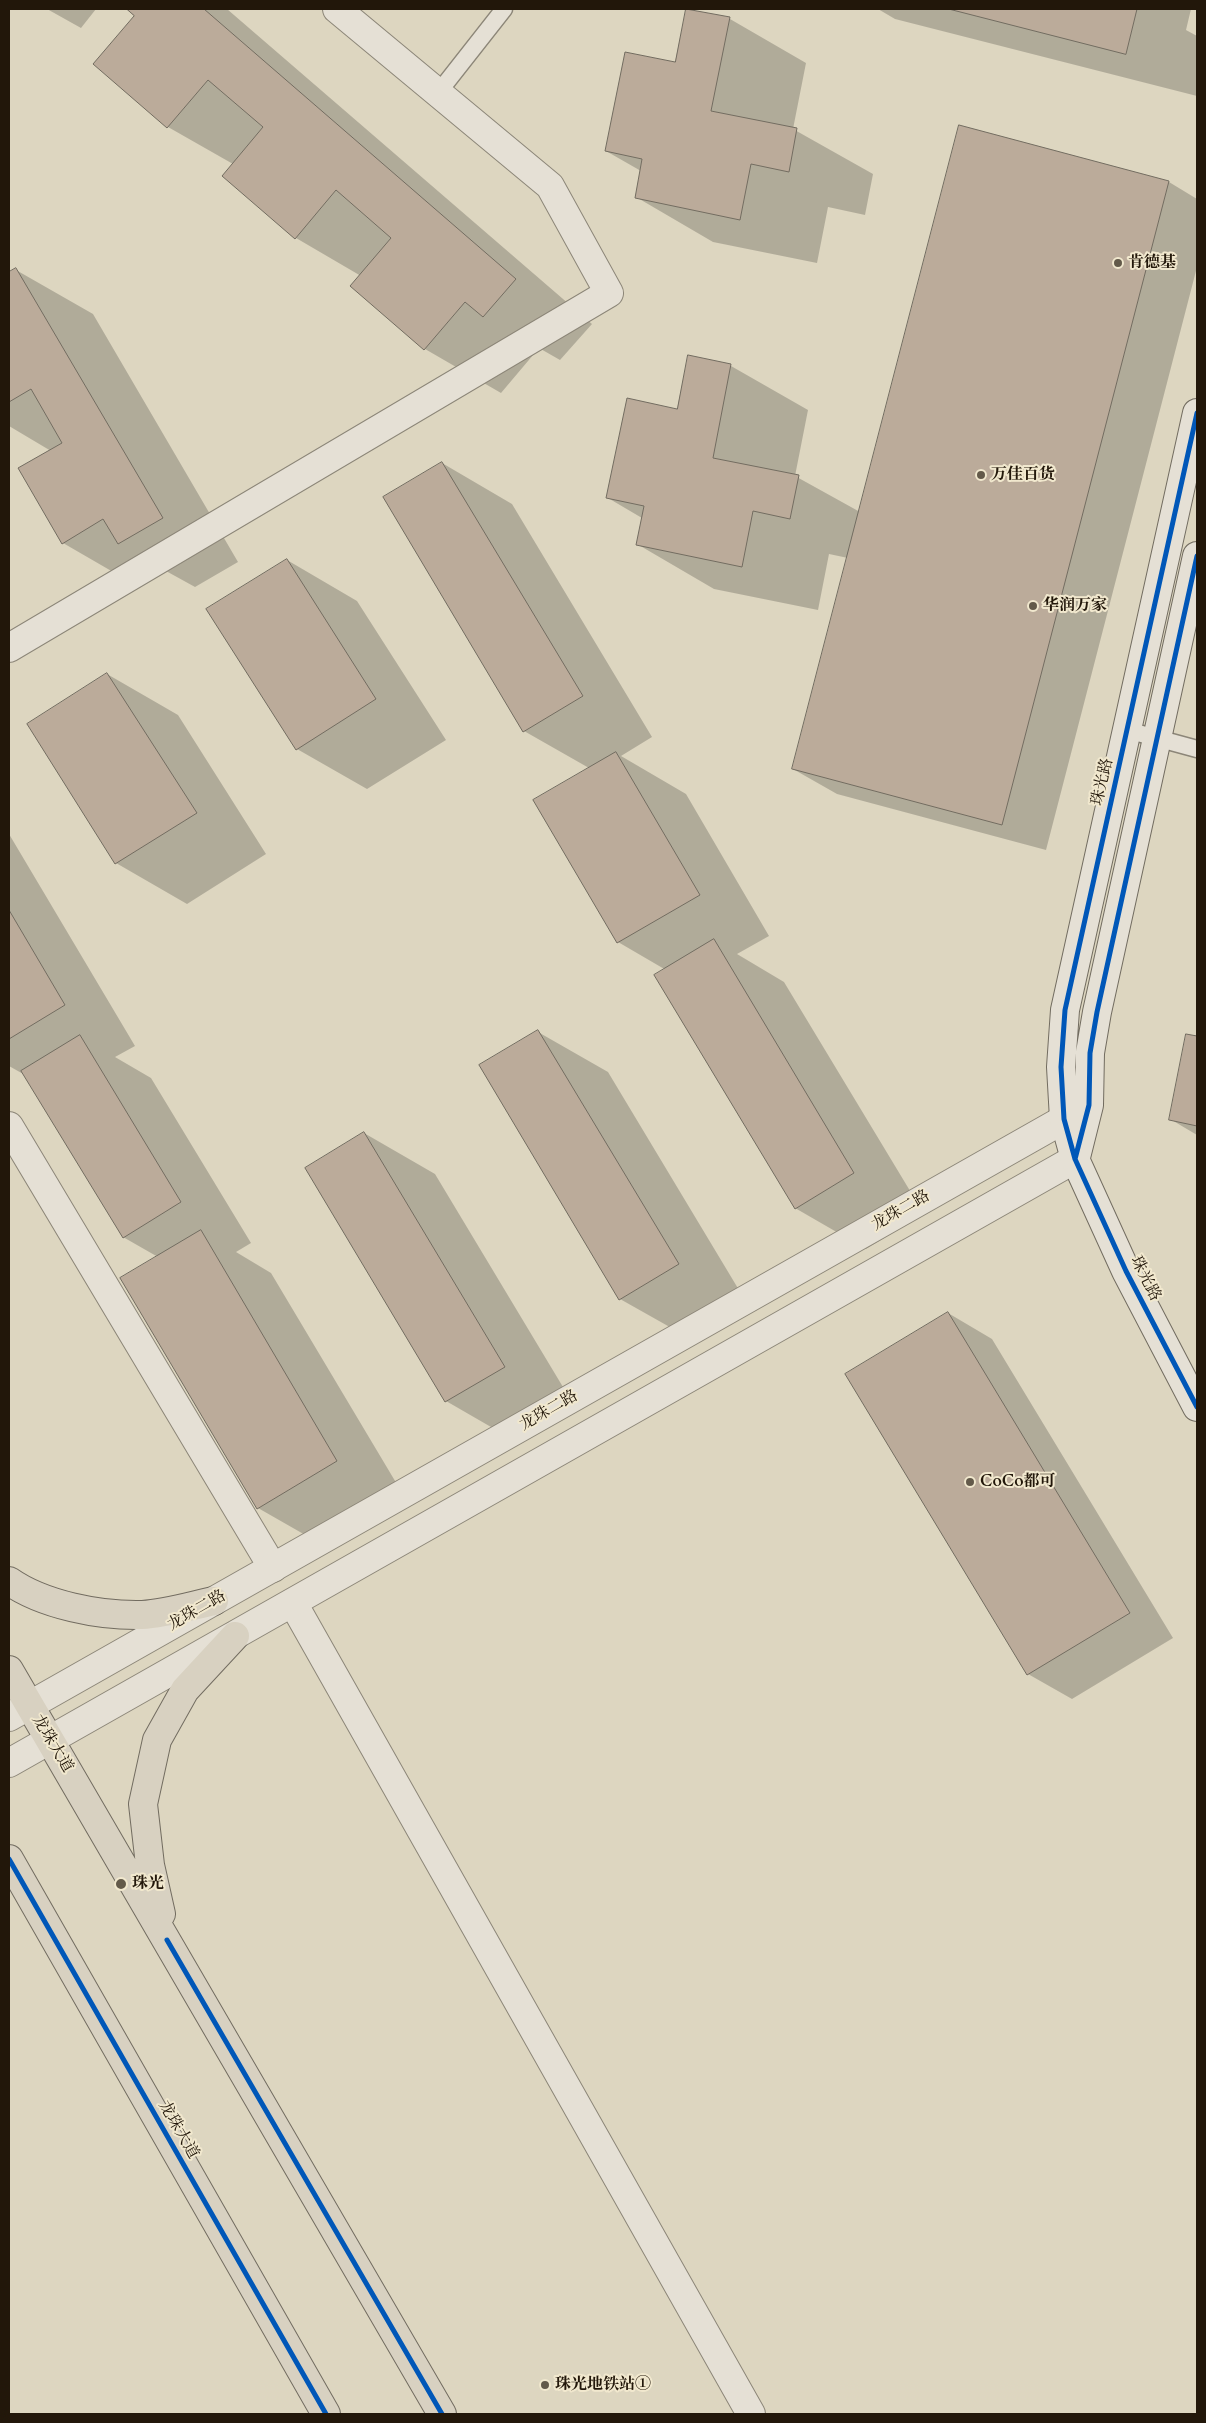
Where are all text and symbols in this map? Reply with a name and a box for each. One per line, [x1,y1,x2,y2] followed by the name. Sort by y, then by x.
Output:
[1128,253,1176,273] place label: 肯德基
[1112,257,1124,269] marker: 肯德基
[991,465,1055,485] place label: 万佳百货
[975,469,987,481] marker: 万佳百货
[1043,596,1107,616] place label: 华润万家
[1027,600,1039,612] marker: 华润万家
[1088,756,1118,808] street label: 珠光路
[868,1187,934,1235] street label: 龙珠二路
[1126,1253,1164,1305] street label: 珠光路
[516,1387,582,1435] street label: 龙珠二路
[980,1472,1056,1492] place label: CoCo都可
[964,1476,976,1488] marker: CoCo都可
[164,1587,230,1635] street label: 龙珠二路
[27,1712,77,1776] street label: 龙珠大道
[132,1874,164,1894] place label: 珠光
[114,1877,128,1891] marker: 珠光
[154,2097,202,2163] street label: 龙珠大道
[555,2375,651,2395] place label: 珠光地铁站①
[539,2379,551,2391] marker: 珠光地铁站①

